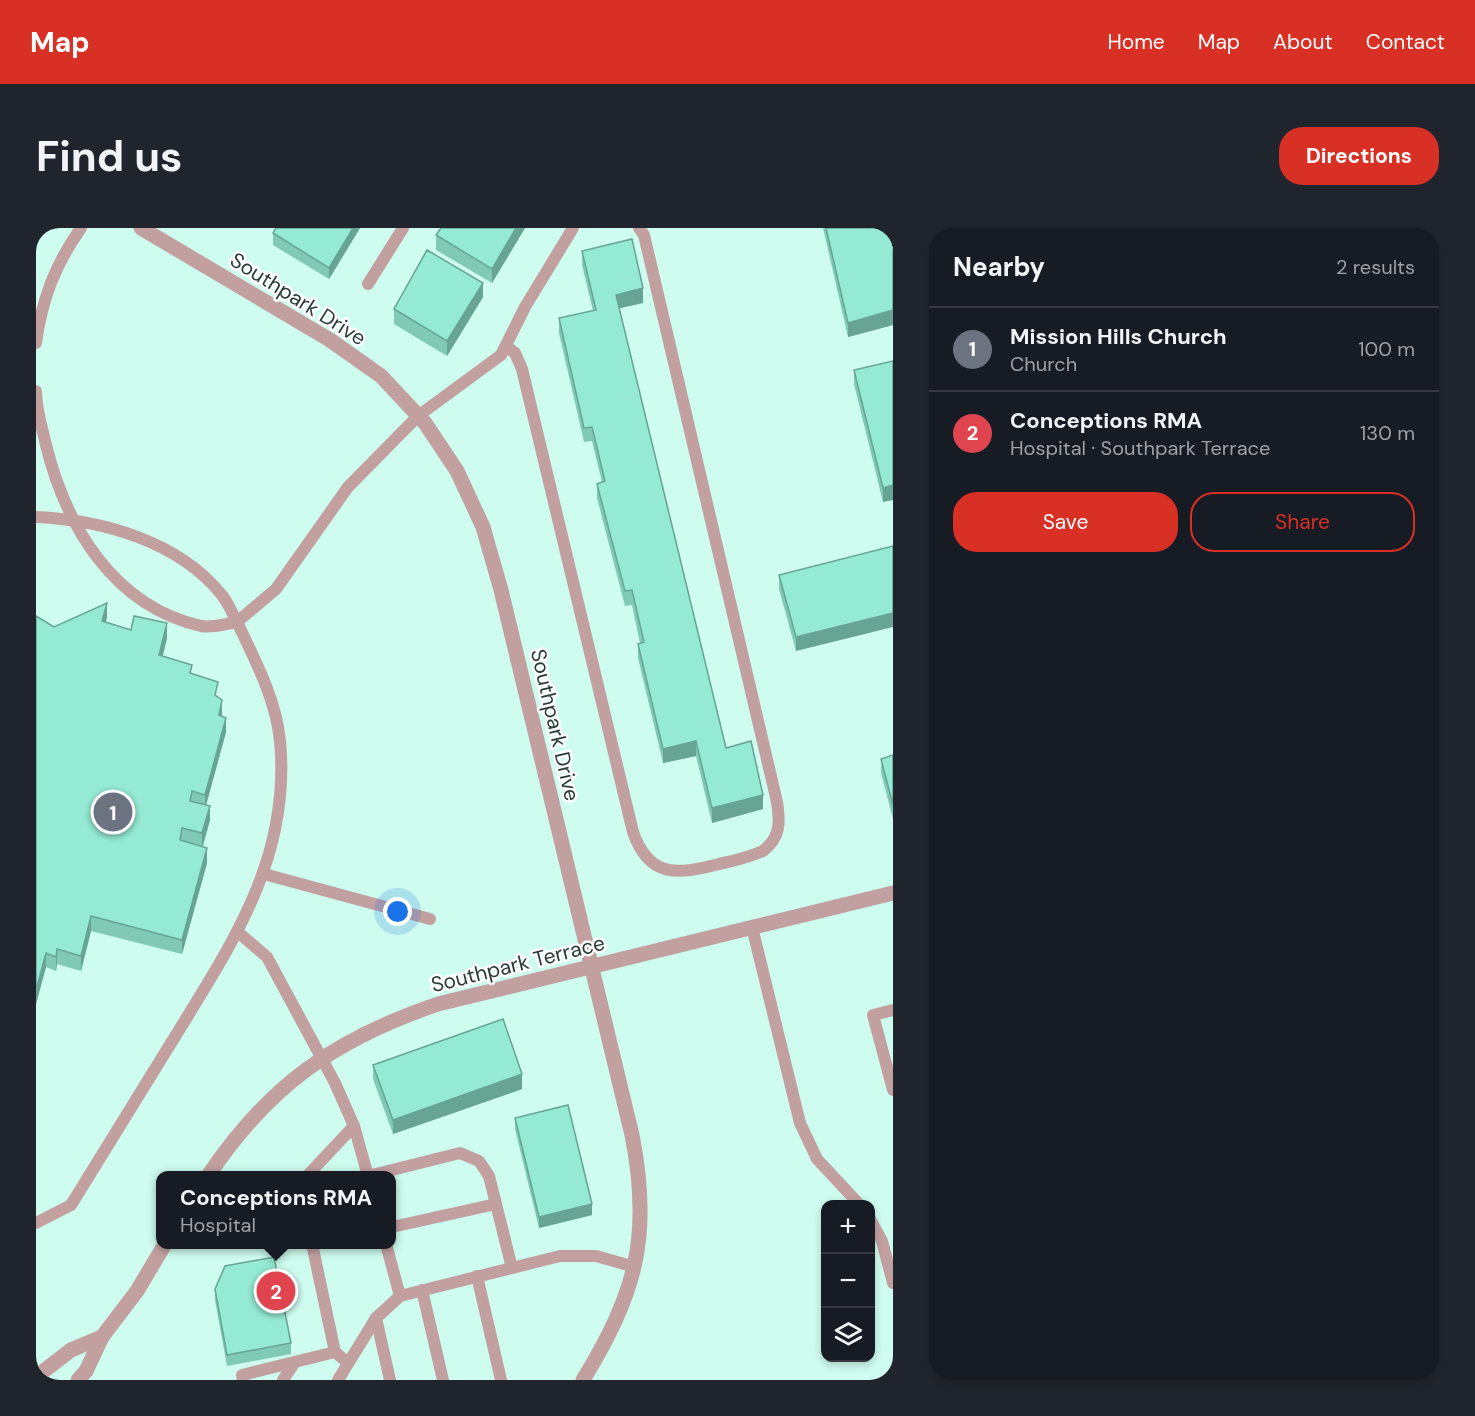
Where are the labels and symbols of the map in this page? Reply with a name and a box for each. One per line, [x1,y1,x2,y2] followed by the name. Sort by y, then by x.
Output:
[225,246,371,352] street label: Southpark Drive
[524,646,586,804] street label: Southpark Drive
[94,790,133,834] pin: 1
[383,897,412,926] your location
[428,929,608,999] street label: Southpark Terrace
[256,1268,296,1314] pin: 2

